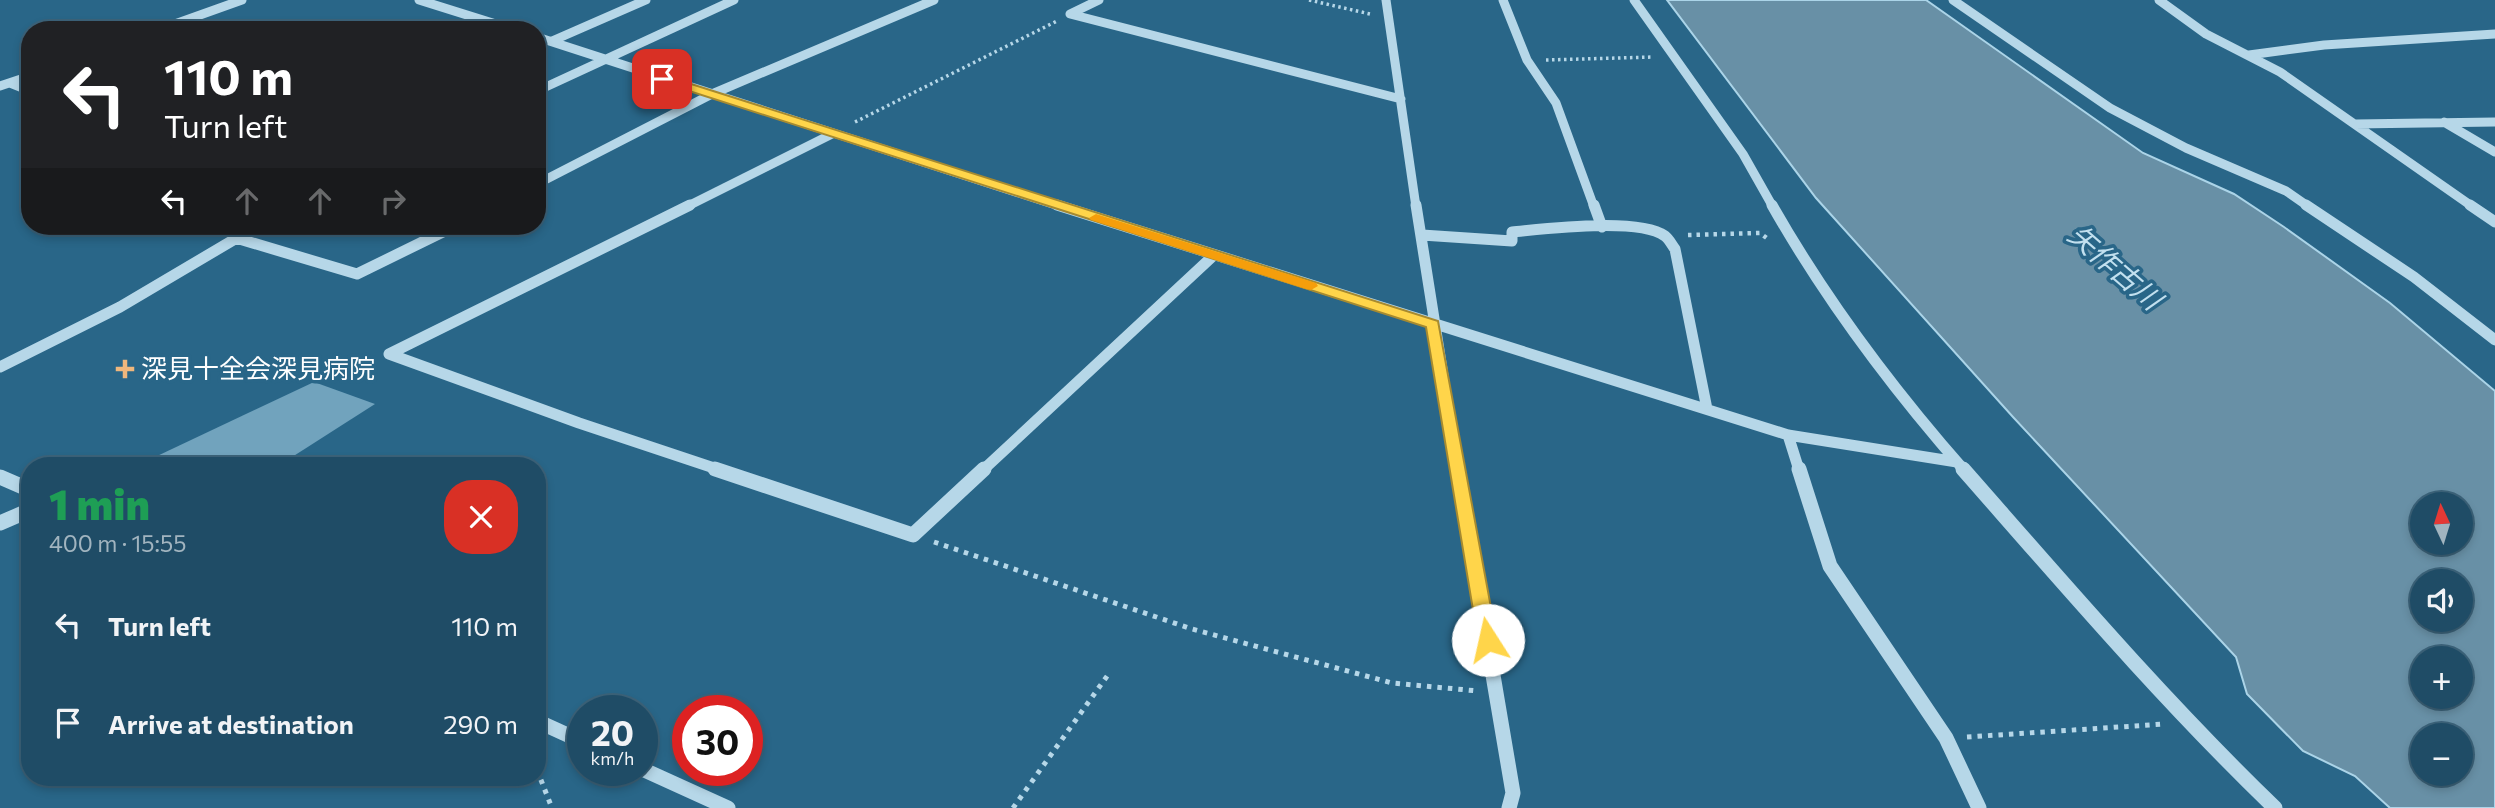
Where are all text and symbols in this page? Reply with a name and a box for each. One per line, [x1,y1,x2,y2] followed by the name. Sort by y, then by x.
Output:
[164,45,293,105] text: 110 m
[49,49,140,140] icon: left
[632,49,692,109] pin
[643,60,681,98] icon: arrive
[164,105,288,145] text: Turn left
[155,182,193,220] icon: left
[228,182,266,220] icon: ahead
[301,182,339,220] icon: ahead
[374,182,412,220] icon: right
[2062,217,2171,318] water label: 矢作古川
[141,352,375,383] place label: 深見十全会深見病院
[115,359,135,379] marker: 深見十全会深見病院
[49,477,150,529] text: 1 min
[444,480,518,554] button: close
[2410,492,2473,555] north arrow
[2410,492,2473,786] map controls
[49,529,186,557] text: 400 m · 15:55
[2410,569,2473,632] button: sound
[1451,603,1525,677] position arrow
[49,606,87,644] icon: left
[108,610,211,641] text: Turn left
[451,610,518,641] text: 110 m
[2410,646,2473,709] button: +
[672,695,763,786] speed limit sign: 30
[49,704,87,742] icon: arrive
[108,708,354,739] text: Arrive at destination
[443,708,518,739] text: 290 m
[591,710,634,753] text: 20
[2410,723,2473,786] button: −
[591,747,634,769] text: km/h

